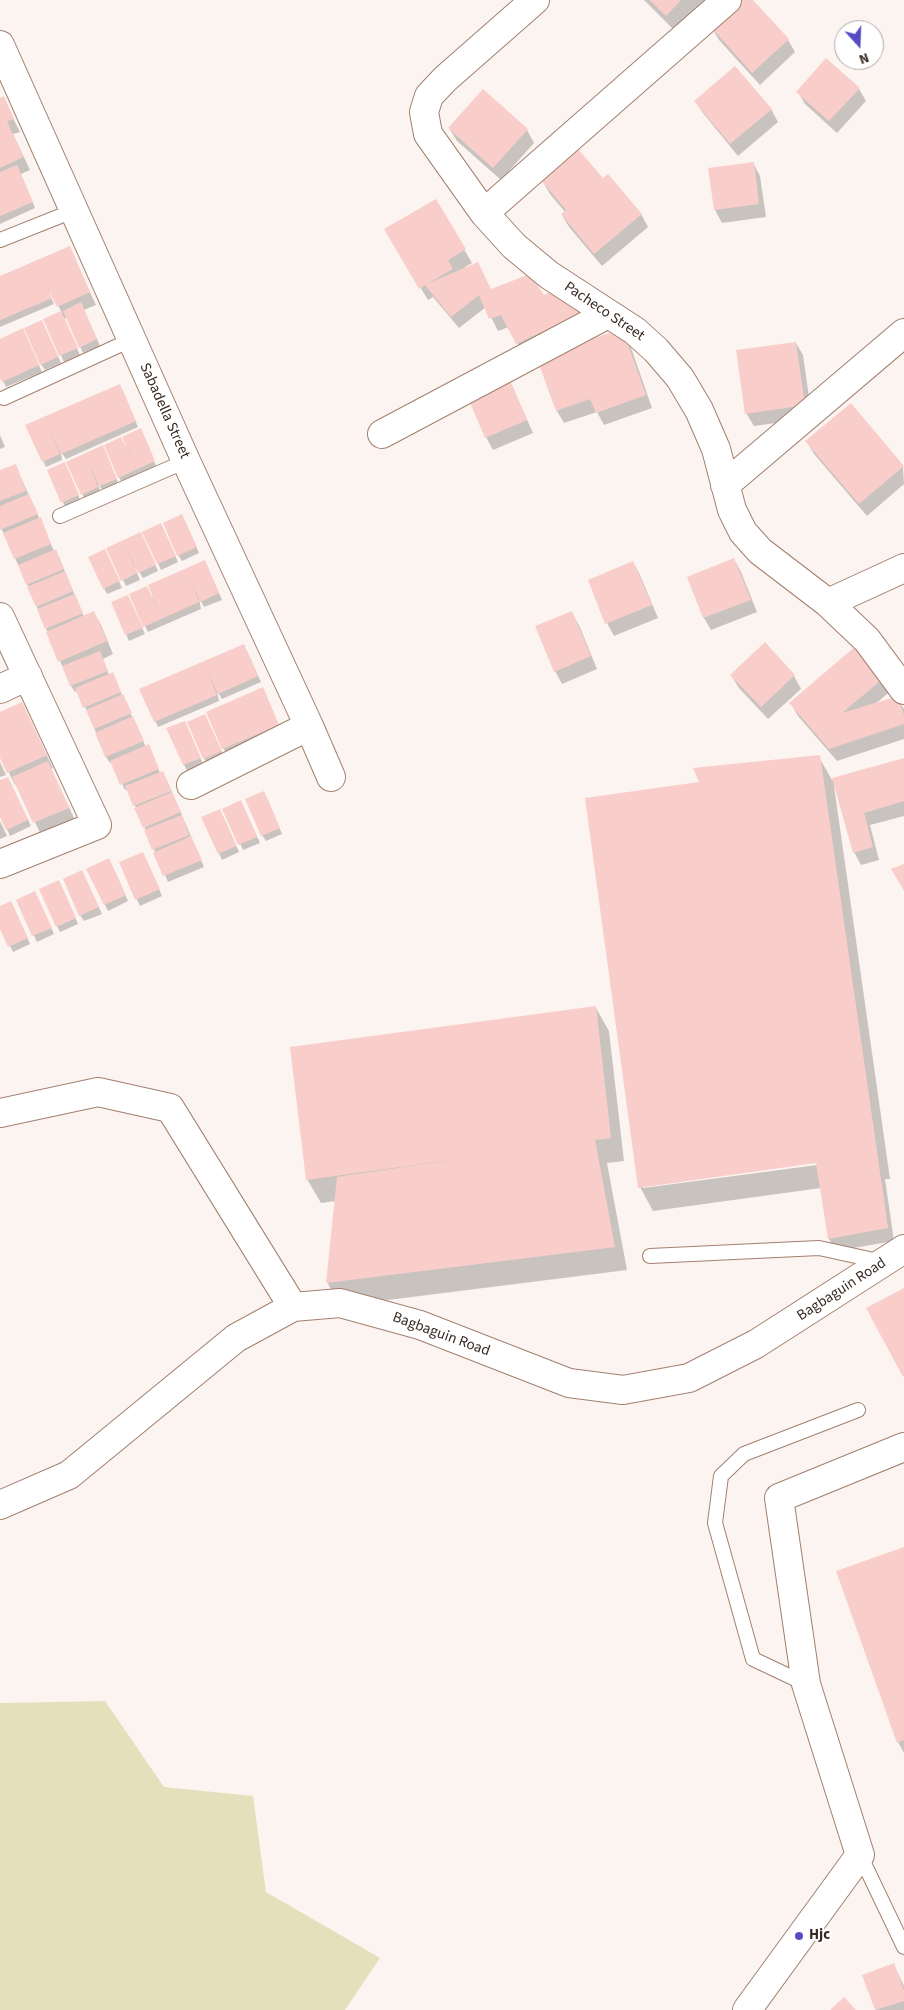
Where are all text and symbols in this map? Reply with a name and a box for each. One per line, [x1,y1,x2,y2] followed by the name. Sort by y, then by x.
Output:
[834,20,884,70] north arrow
[856,47,872,69] text: N
[560,279,648,345] street label: Pacheco Street
[135,360,193,462] street label: Sabadella Street
[794,1255,890,1325] street label: Bagbaguin Road
[390,1309,492,1361] street label: Bagbaguin Road
[809,1927,830,1945] place label: Hjc
[793,1930,805,1942] marker: Hjc

